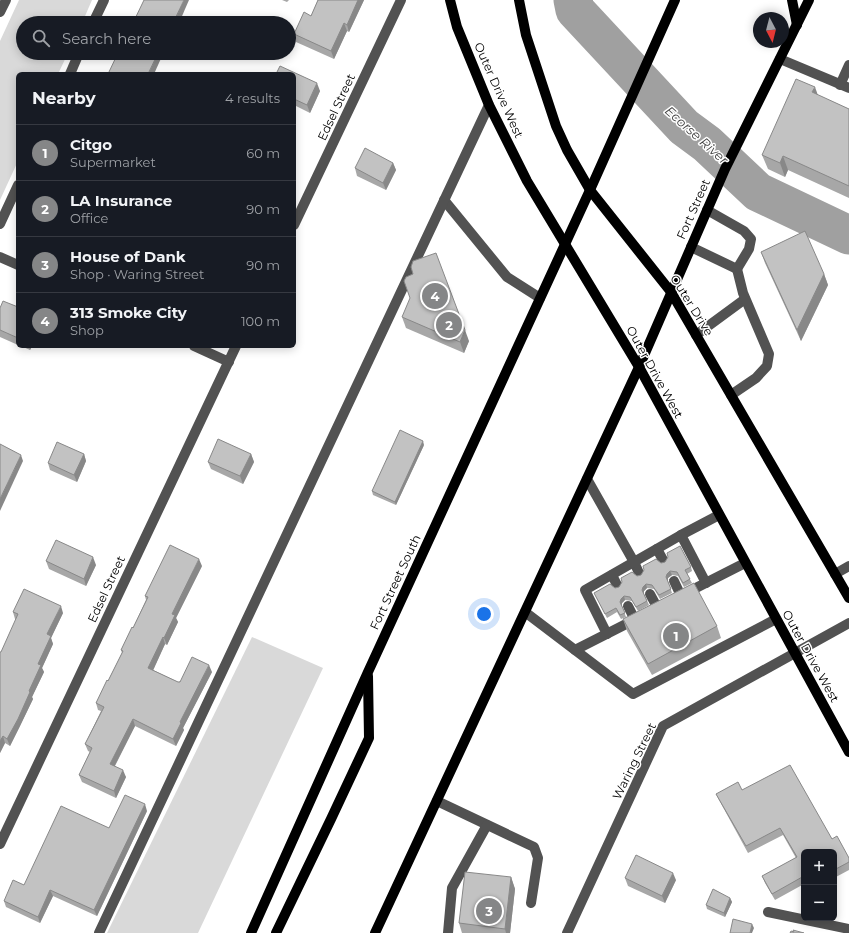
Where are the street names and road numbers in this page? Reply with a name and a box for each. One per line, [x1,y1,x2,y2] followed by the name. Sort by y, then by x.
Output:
[471,40,527,140] street label: Outer Drive West
[314,71,358,143] street label: Edsel Street
[673,177,713,241] street label: Fort Street
[667,272,717,338] street label: Outer Drive
[623,323,687,421] street label: Outer Drive West
[366,532,424,632] street label: Fort Street South
[84,553,128,625] street label: Edsel Street
[779,607,843,705] street label: Outer Drive West
[609,720,659,802] street label: Waring Street

